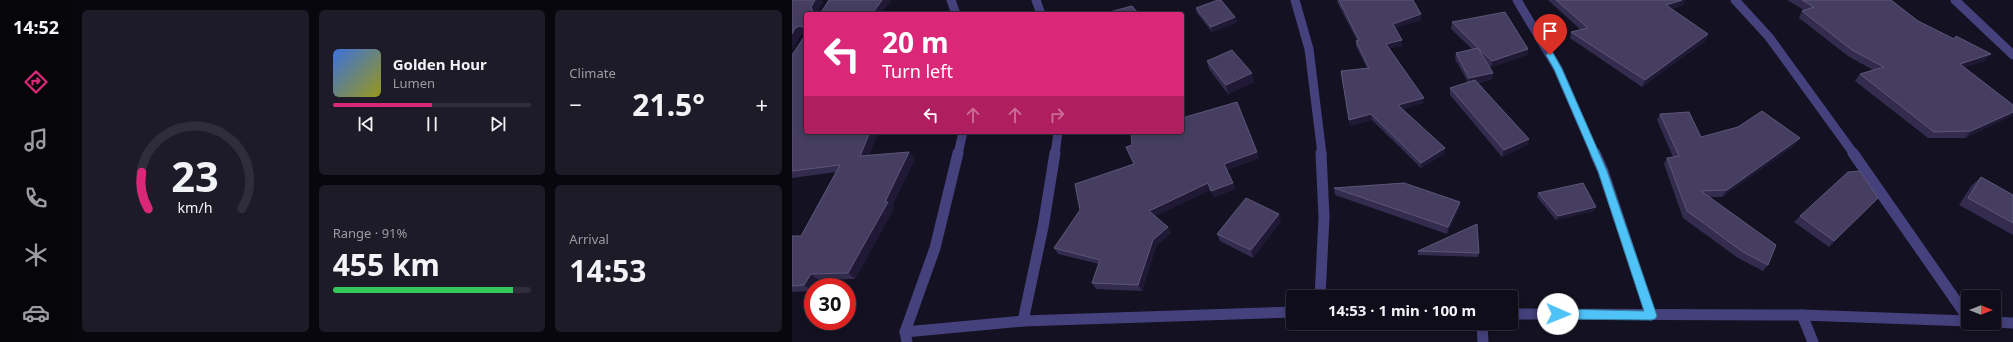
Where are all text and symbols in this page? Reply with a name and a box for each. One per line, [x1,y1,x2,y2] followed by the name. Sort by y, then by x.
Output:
[1533,14,1567,55] pin
[13,15,59,39] text: 14:52
[1539,20,1561,42] icon: arrive
[882,23,949,61] text: 20 m
[816,28,868,80] icon: left
[393,54,487,74] text: Golden Hour
[882,59,953,83] text: Turn left
[569,64,616,82] text: Climate
[22,68,50,96] icon: directions
[393,74,435,92] text: Lumen
[632,84,705,125] text: 21.5°
[569,89,582,119] text: −
[755,89,768,119] text: +
[920,104,942,126] icon: left
[962,104,984,126] icon: ahead
[1004,104,1026,126] icon: ahead
[1046,104,1068,126] icon: right
[355,113,377,135] icon: previous
[421,113,443,135] icon: pause
[487,113,509,135] icon: next
[22,126,50,154] icon: music
[172,148,219,204] text: 23
[22,184,50,212] icon: phone
[178,198,213,217] text: km/h
[333,224,407,242] text: Range · 91%
[569,230,609,248] text: Arrival
[22,241,50,269] icon: climate
[333,244,440,285] text: 455 km
[569,250,646,291] text: 14:53
[804,278,856,330] speed limit sign: 30
[1961,290,2001,330] north arrow
[1961,290,2001,330] map controls
[1537,293,1579,335] position arrow
[22,299,50,327] icon: car
[1328,300,1476,320] text: 14:53 · 1 min · 100 m

